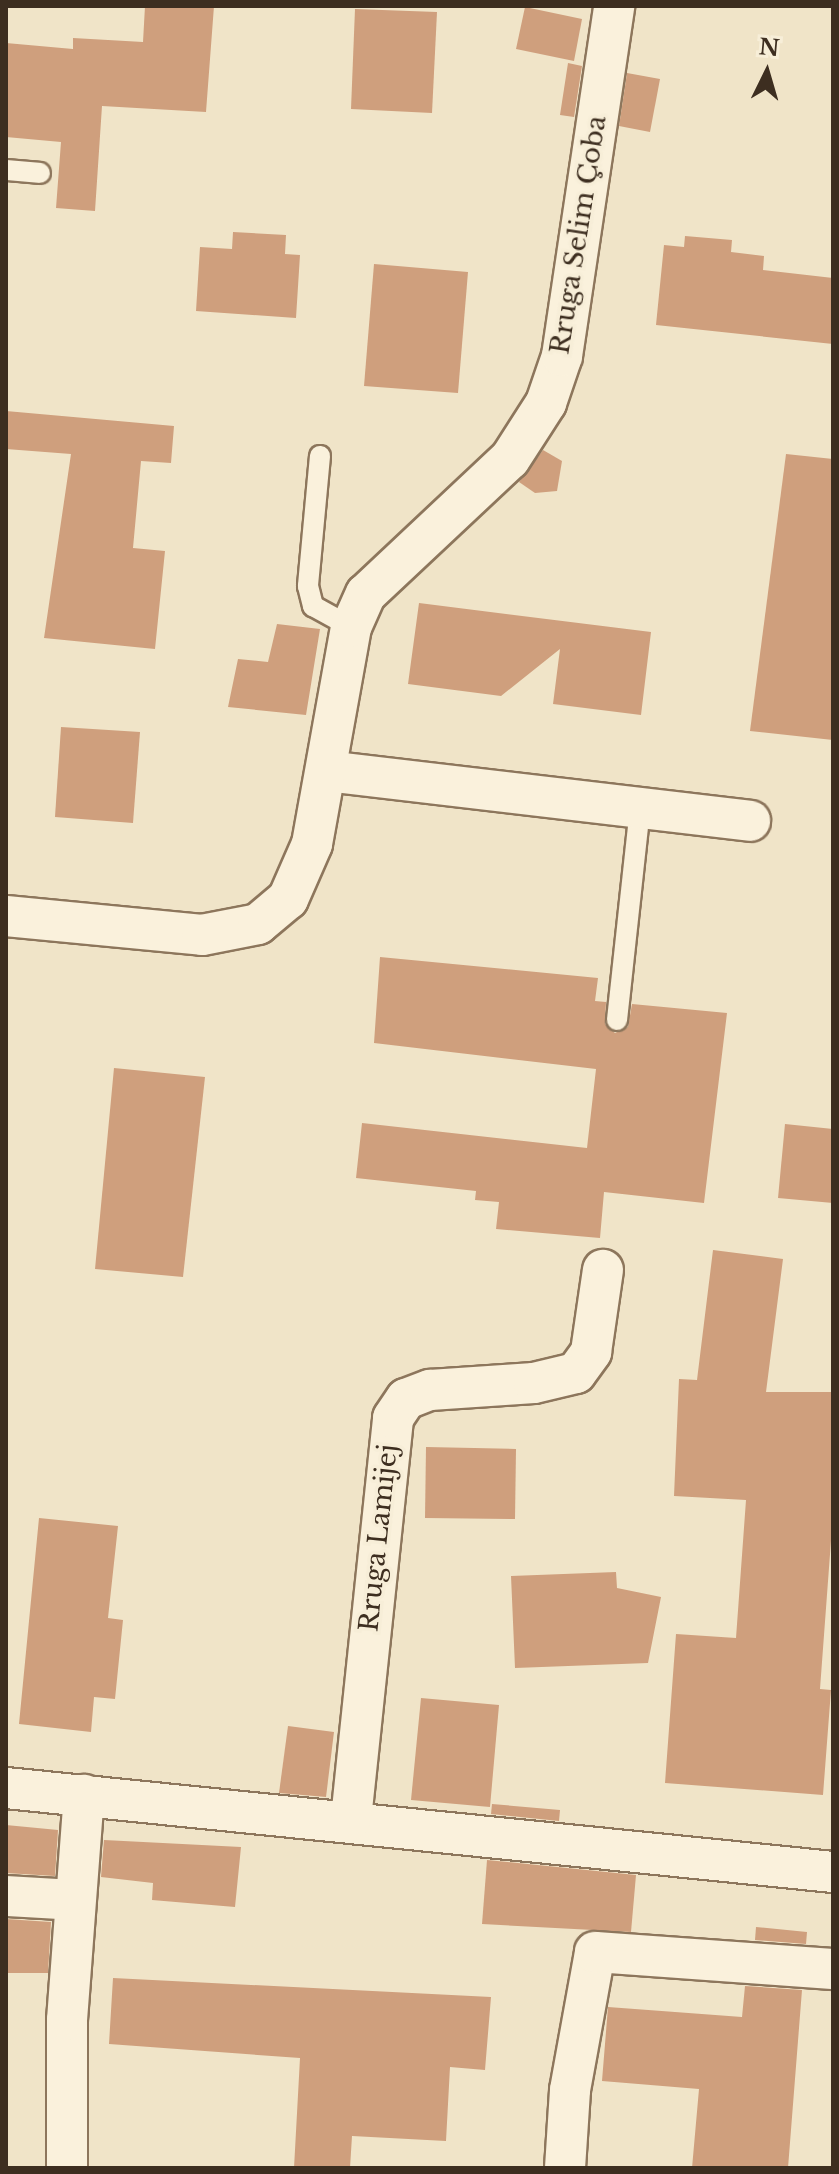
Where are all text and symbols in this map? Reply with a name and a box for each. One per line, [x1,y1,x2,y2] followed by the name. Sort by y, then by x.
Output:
[727,32,807,112] north arrow
[758,33,781,62] text: N
[545,113,613,357] street label: Rruga Selim Çoba
[354,1443,404,1633] street label: Rruga Lamijej

